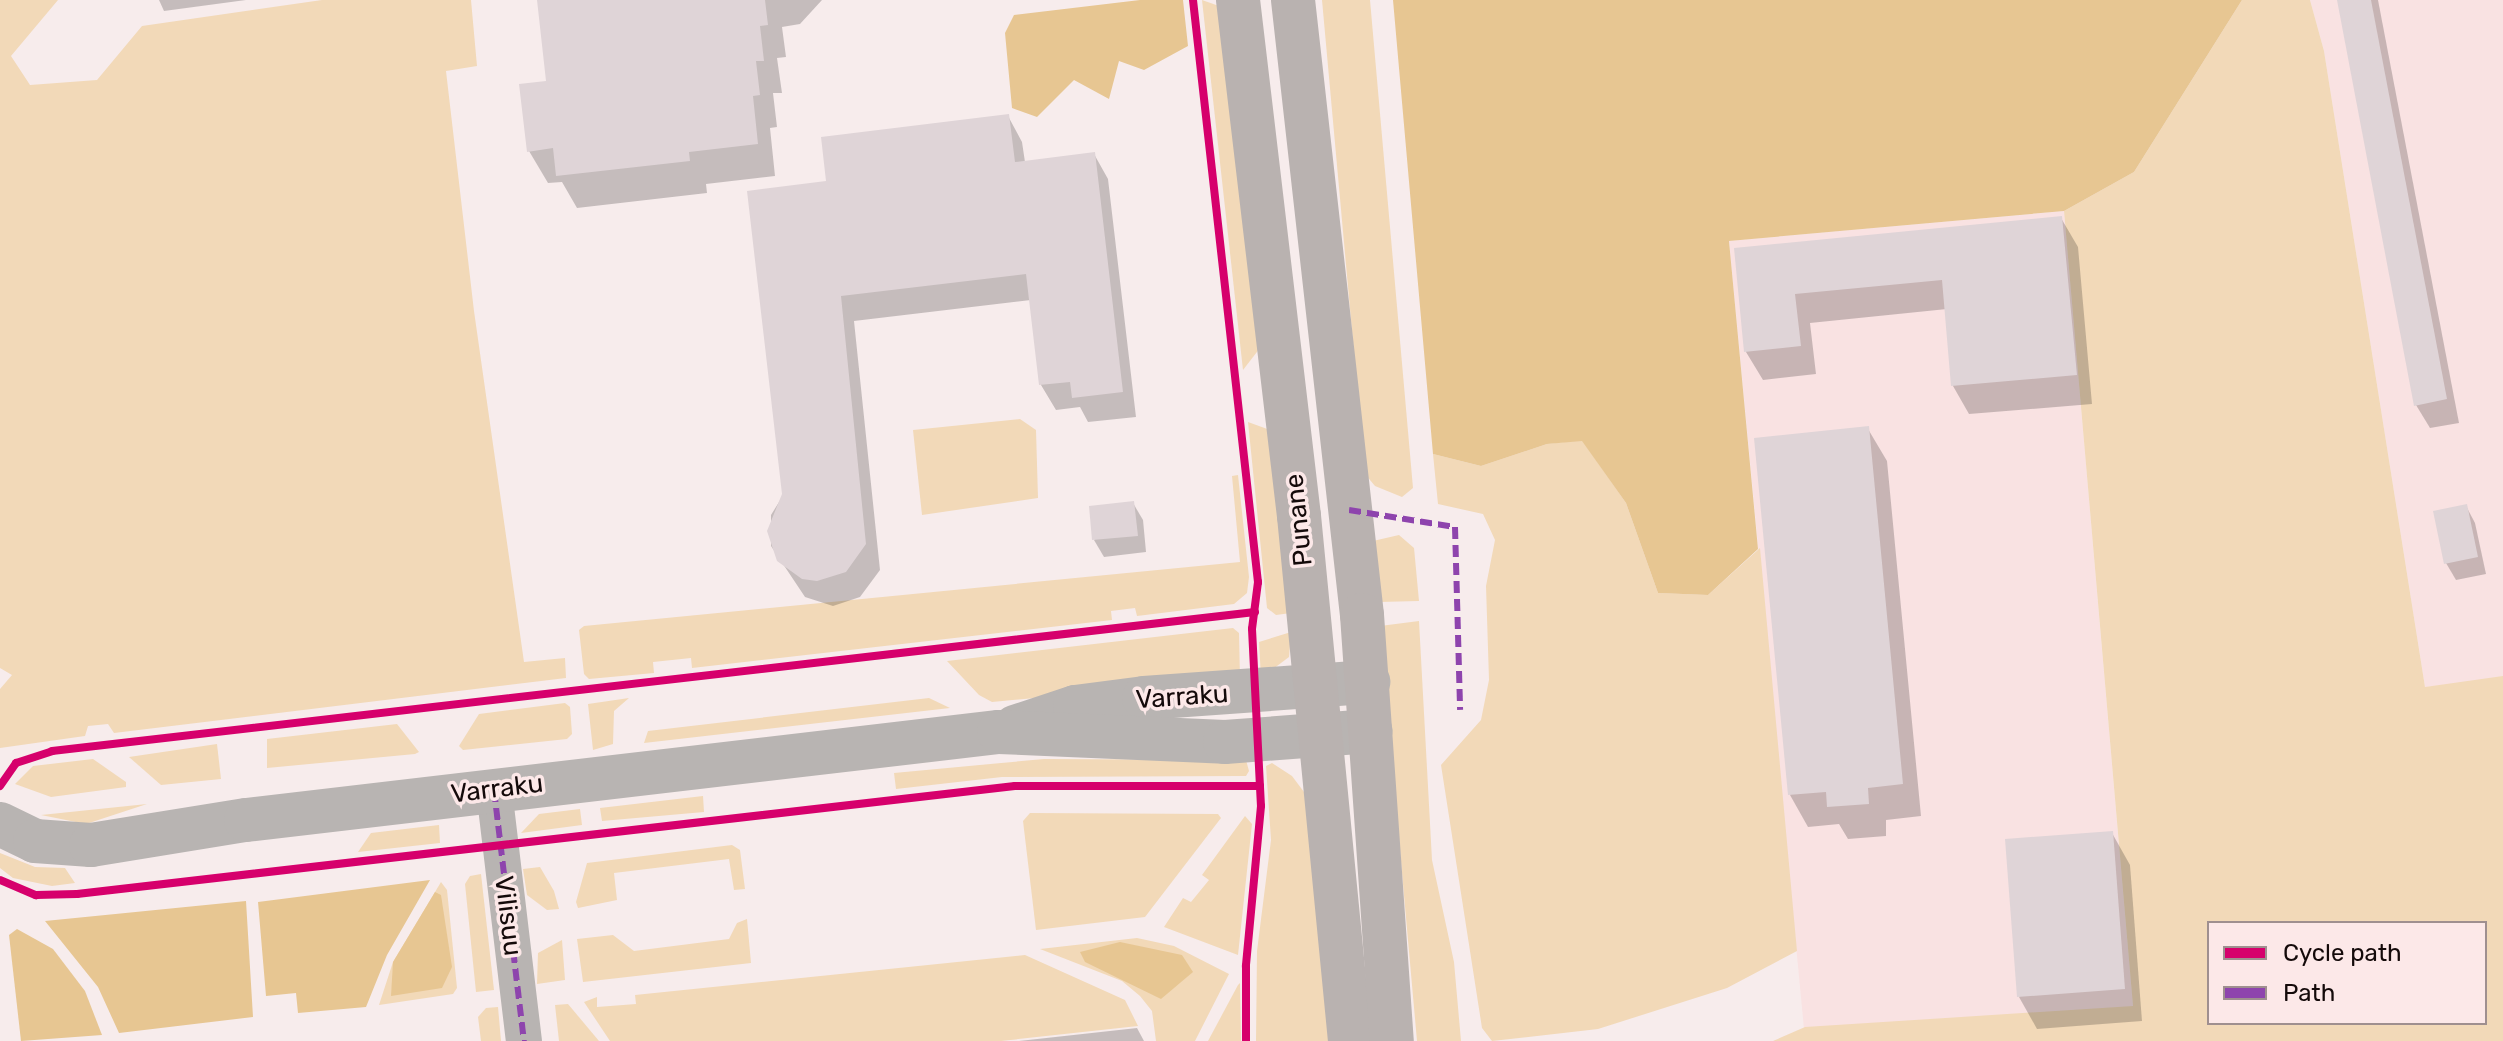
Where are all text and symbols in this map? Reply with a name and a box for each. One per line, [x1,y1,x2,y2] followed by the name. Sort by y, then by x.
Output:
[1279,472,1319,568] street label: Punane
[1135,678,1229,716] street label: Varraku
[449,768,545,810] street label: Varraku
[488,874,528,958] street label: Vilisuu
[2207,921,2487,1025] legend
[2283,939,2402,967] text: Cycle path
[2283,979,2335,1007] text: Path

